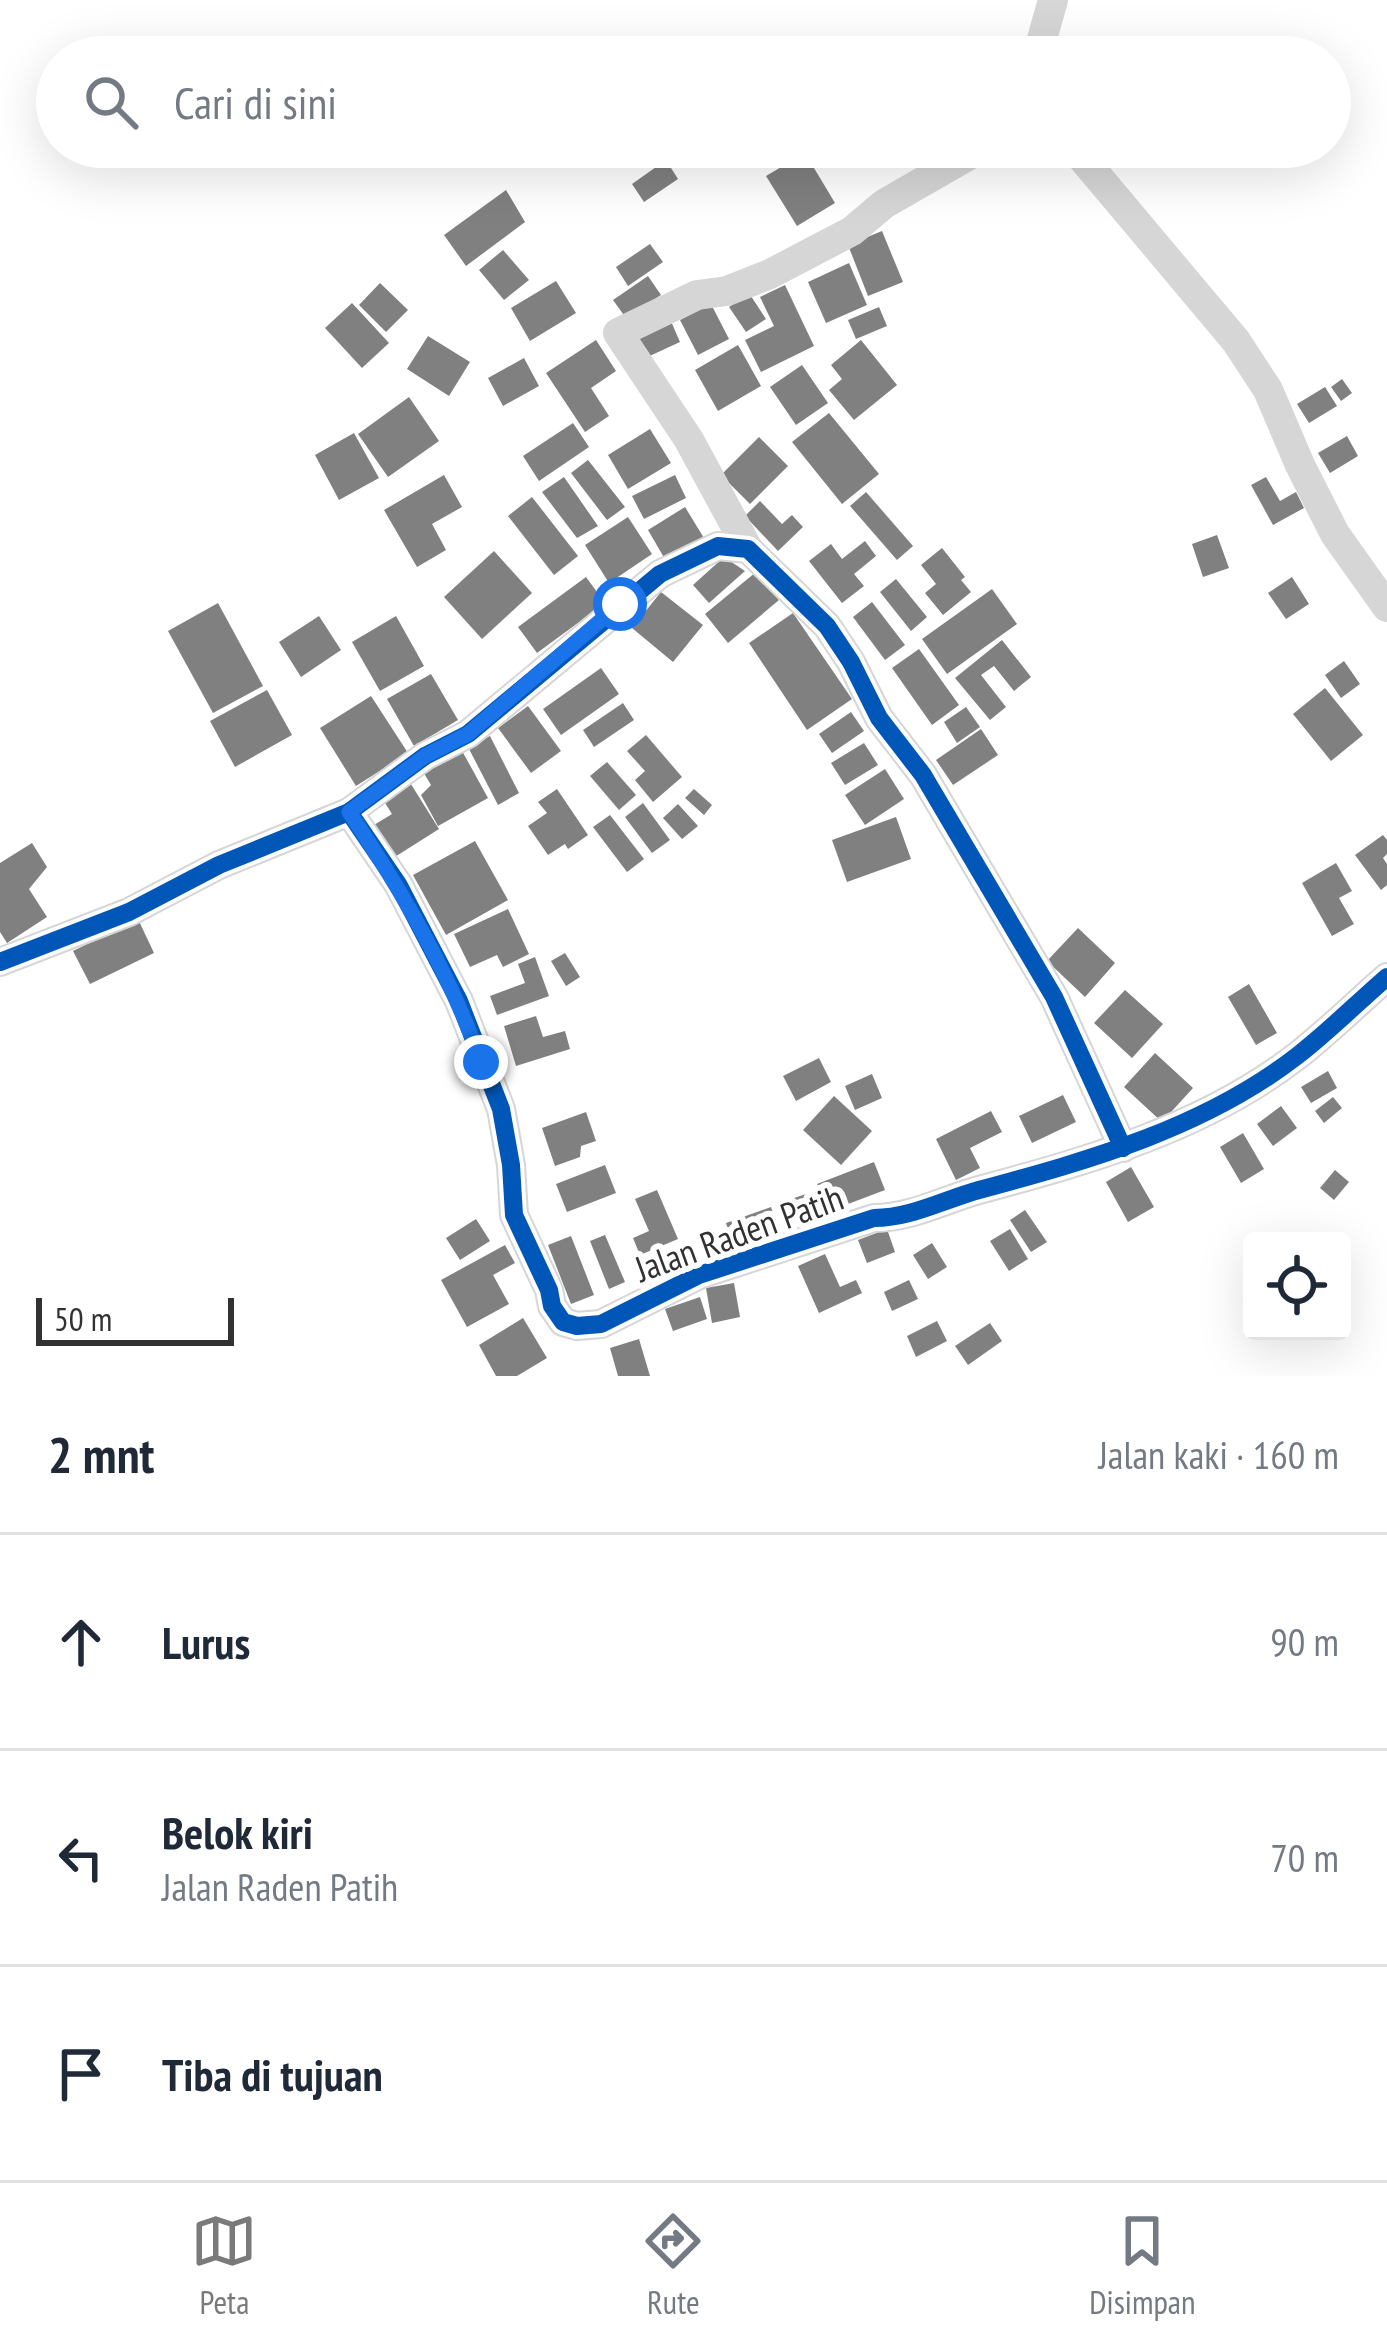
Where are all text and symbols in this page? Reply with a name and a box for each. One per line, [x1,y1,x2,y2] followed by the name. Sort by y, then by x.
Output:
[36,36,1351,168] search box
[78,69,144,135] icon: search
[174,73,337,131] text: Cari di sini
[593,577,647,631] route start
[454,1035,508,1089] route end
[627,1173,849,1292] street label: Jalan Raden Patih
[1243,1232,1351,1340] map controls
[1243,1232,1351,1340] button: locate
[36,1292,234,1345] scale bar
[54,1297,112,1340] text: 50 m
[48,1421,154,1487] text: 2 mnt
[1098,1429,1339,1480] text: Jalan kaki · 160 m
[48,1609,114,1675] icon: ahead
[162,1613,250,1671] text: Lurus
[1270,1616,1339,1667] text: 90 m
[162,1803,313,1861] text: Belok kiri
[48,1825,114,1891] icon: left
[1270,1832,1339,1883] text: 70 m
[162,1861,398,1912] text: Jalan Raden Patih
[48,2041,114,2107] icon: arrive
[162,2045,383,2103] text: Tiba di tujuan
[191,2208,257,2323] tab: Peta
[640,2208,706,2323] tab: Rute
[1089,2208,1196,2323] tab: Disimpan

